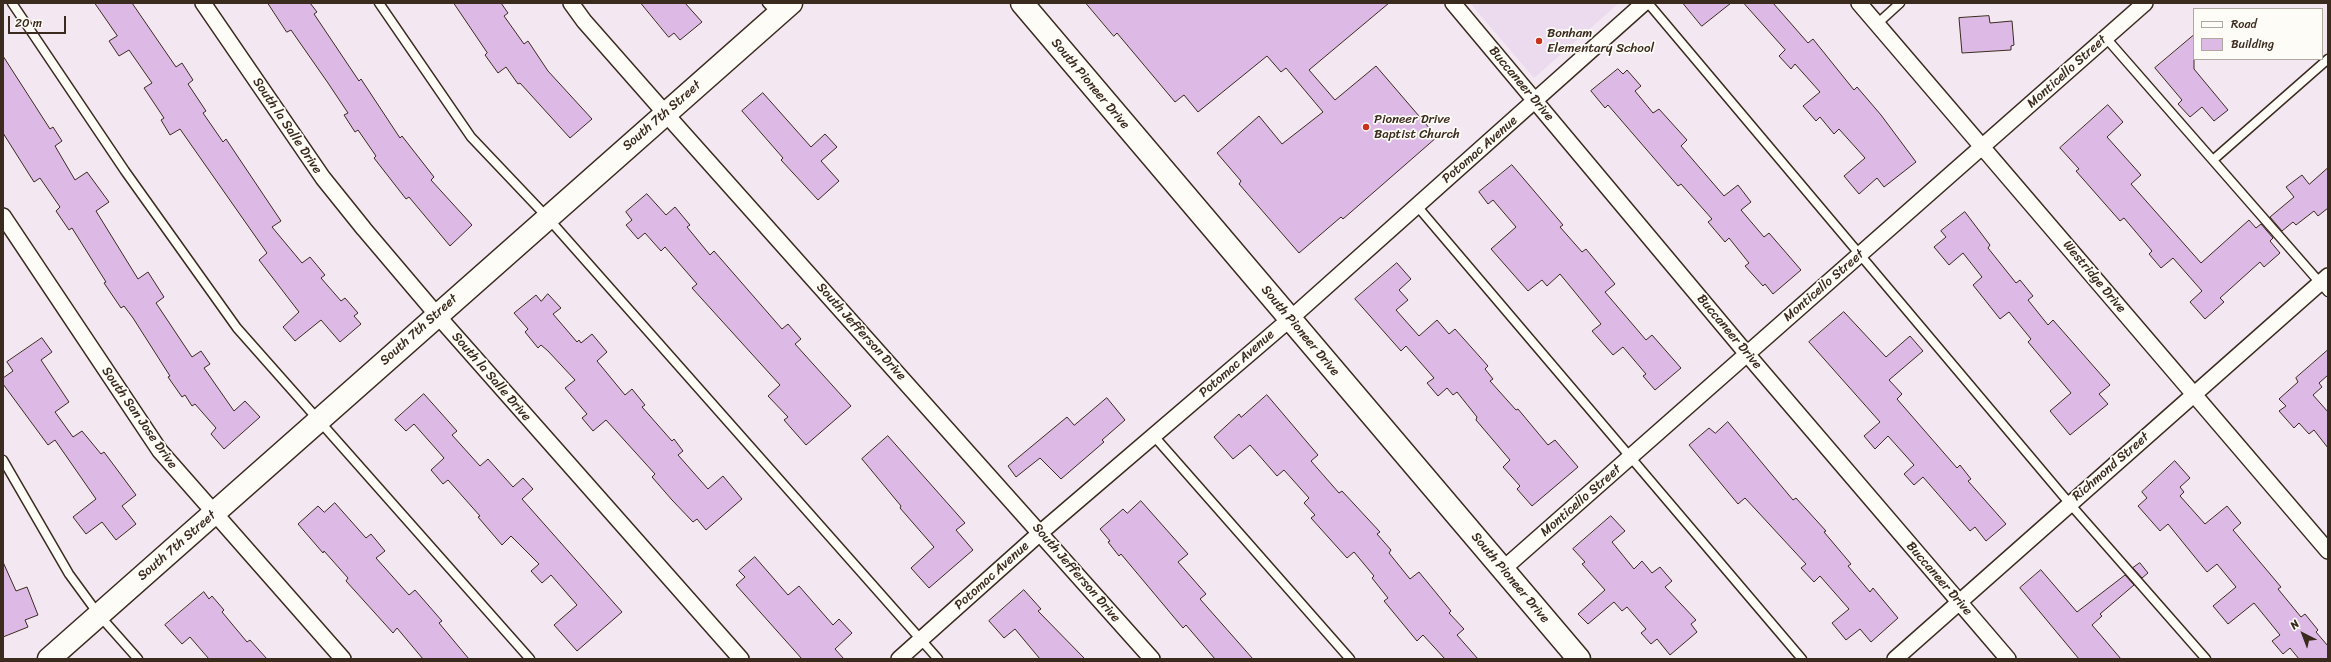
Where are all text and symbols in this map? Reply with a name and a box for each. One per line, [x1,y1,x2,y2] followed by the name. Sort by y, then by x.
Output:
[10,8,68,34] scale bar
[2193,8,2323,60] legend
[15,12,42,34] text: 20 m
[2231,13,2257,35] text: Road
[1547,26,1654,57] place label: Bonham Elementary School
[2024,32,2110,112] street label: Monticello Street
[2231,33,2274,55] text: Building
[1047,35,1133,133] street label: South Pioneer Drive
[1534,36,1544,46] marker: Bonham Elementary School
[1485,43,1557,125] street label: Buccaneer Drive
[249,75,325,177] street label: South la Salle Drive
[620,78,704,154] street label: South 7th Street
[1374,112,1460,143] place label: Pioneer Drive Baptist Church
[1439,113,1521,187] street label: Potomac Avenue
[1361,122,1371,132] marker: Pioneer Drive Baptist Church
[2059,238,2129,316] street label: Westridge Drive
[1781,247,1867,325] street label: Monticello Street
[813,280,909,384] street label: South Jefferson Drive
[1257,282,1343,380] street label: South Pioneer Drive
[377,291,461,369] street label: South 7th Street
[1693,291,1765,373] street label: Buccaneer Drive
[1196,327,1278,401] street label: Potomac Avenue
[448,329,534,425] street label: South la Salle Drive
[98,364,180,472] street label: South San Jose Drive
[2070,429,2152,505] street label: Richmond Street
[1538,462,1624,540] street label: Monticello Street
[135,508,219,584] street label: South 7th Street
[1029,520,1123,626] street label: South Jefferson Drive
[1467,529,1553,627] street label: South Pioneer Drive
[952,539,1032,613] street label: Potomac Avenue
[1903,539,1975,619] street label: Buccaneer Drive
[2283,614,2323,654] north arrow
[2285,615,2304,634] text: N

